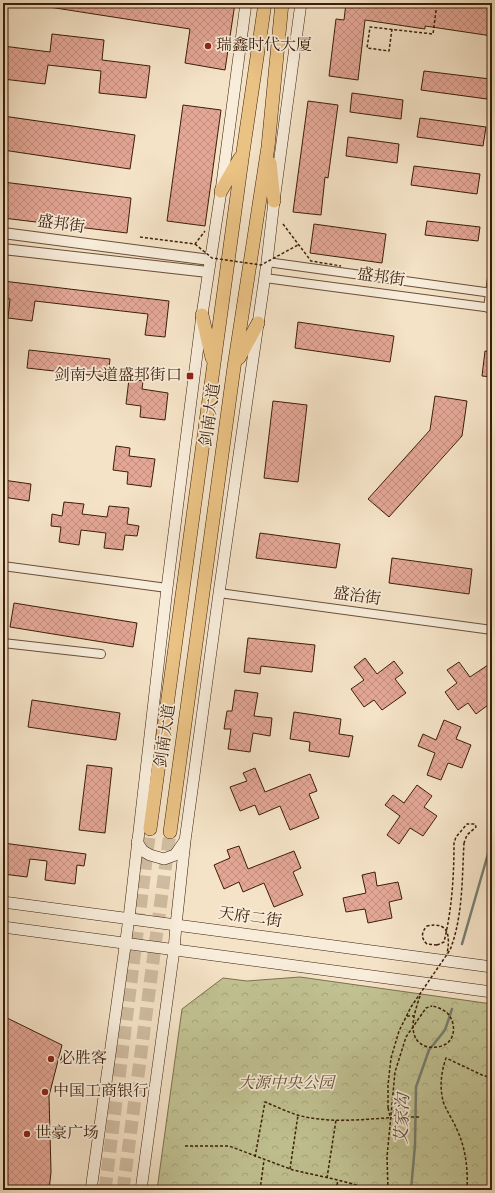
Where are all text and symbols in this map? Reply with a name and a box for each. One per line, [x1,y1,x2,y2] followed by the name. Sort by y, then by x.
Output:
[216,36,312,54] place label: 瑞鑫时代大厦
[203,41,213,51] marker: 瑞鑫时代大厦
[36,212,86,236] street label: 盛邦街
[356,265,406,289] street label: 盛邦街
[54,366,182,384] place label: 剑南大道盛邦街口
[185,371,195,381] marker: 剑南大道盛邦街口
[197,382,223,448] street label: 剑南大道
[332,584,382,608] street label: 盛治街
[152,703,178,769] street label: 剑南大道
[217,904,283,930] street label: 天府二街
[59,1049,107,1067] place label: 必胜客
[46,1054,56,1064] marker: 必胜客
[238,1074,337,1092] park label: 大源中央公园
[53,1082,149,1100] place label: 中国工商银行
[40,1087,50,1097] marker: 中国工商银行
[392,1090,412,1145] water label: 艾家沟
[35,1124,99,1142] place label: 世豪广场
[22,1129,32,1139] marker: 世豪广场

